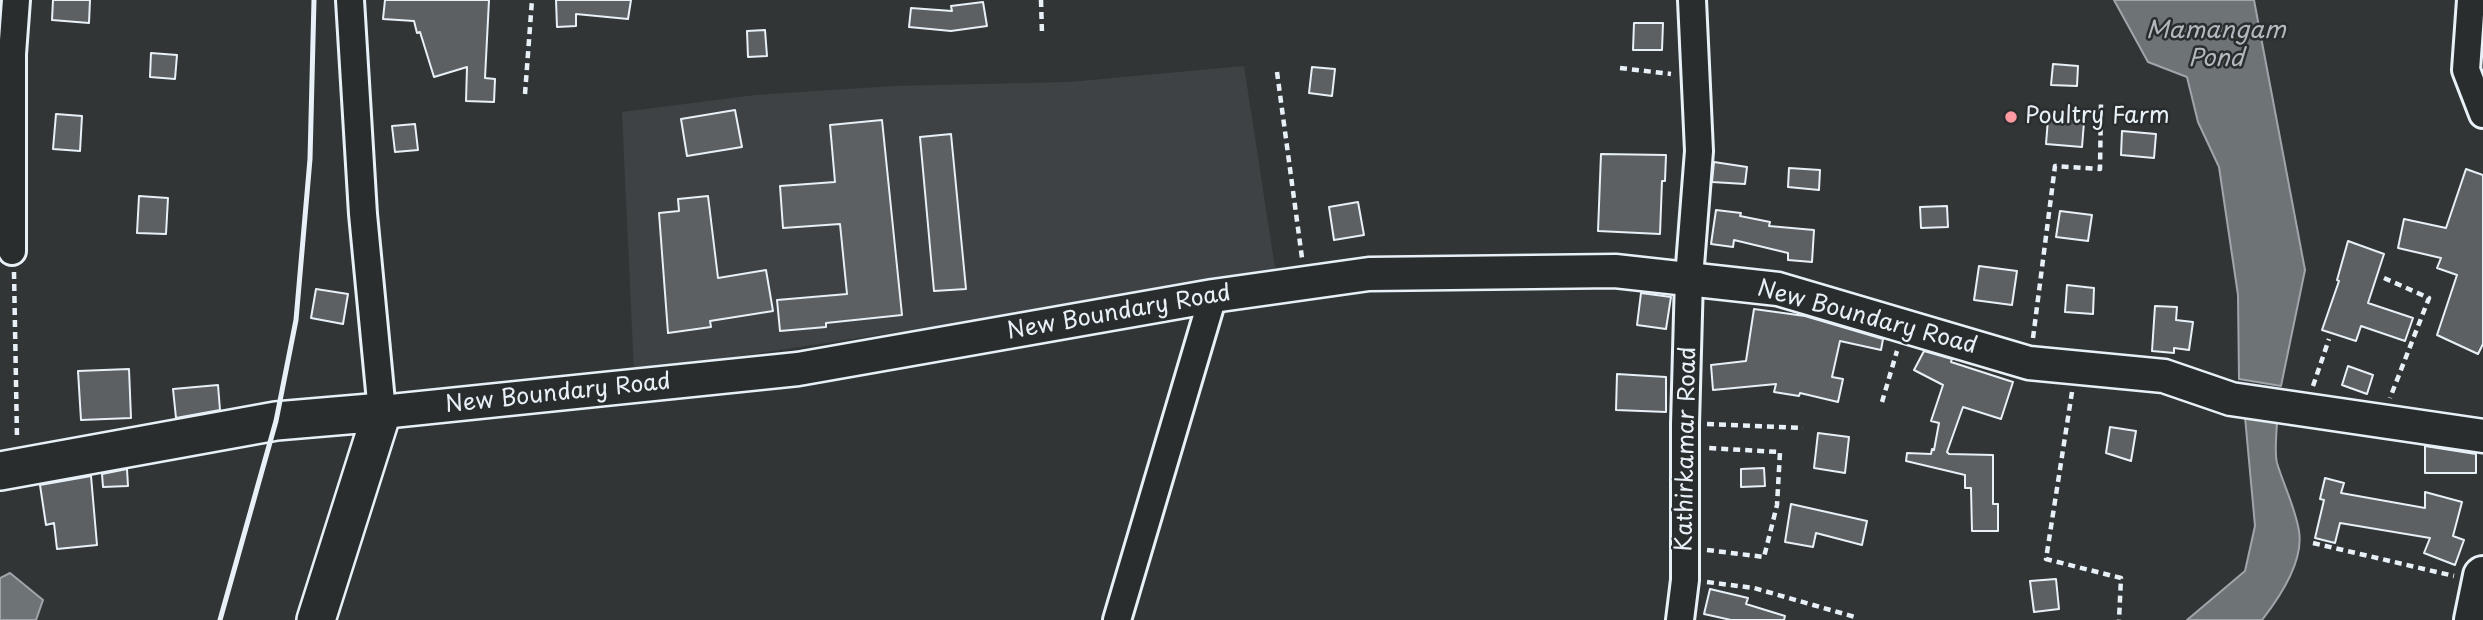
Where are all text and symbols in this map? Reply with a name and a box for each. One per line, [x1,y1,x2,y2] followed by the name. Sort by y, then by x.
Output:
[2146,17,2286,73] water label: Mamangam Pond
[2025,103,2170,131] place label: Poultry Farm
[2003,109,2019,125] marker: Poultry Farm
[1754,275,1980,361] street label: New Boundary Road
[1005,280,1233,346] street label: New Boundary Road
[1671,346,1703,552] street label: Kathirkamar Road
[444,368,672,420] street label: New Boundary Road

